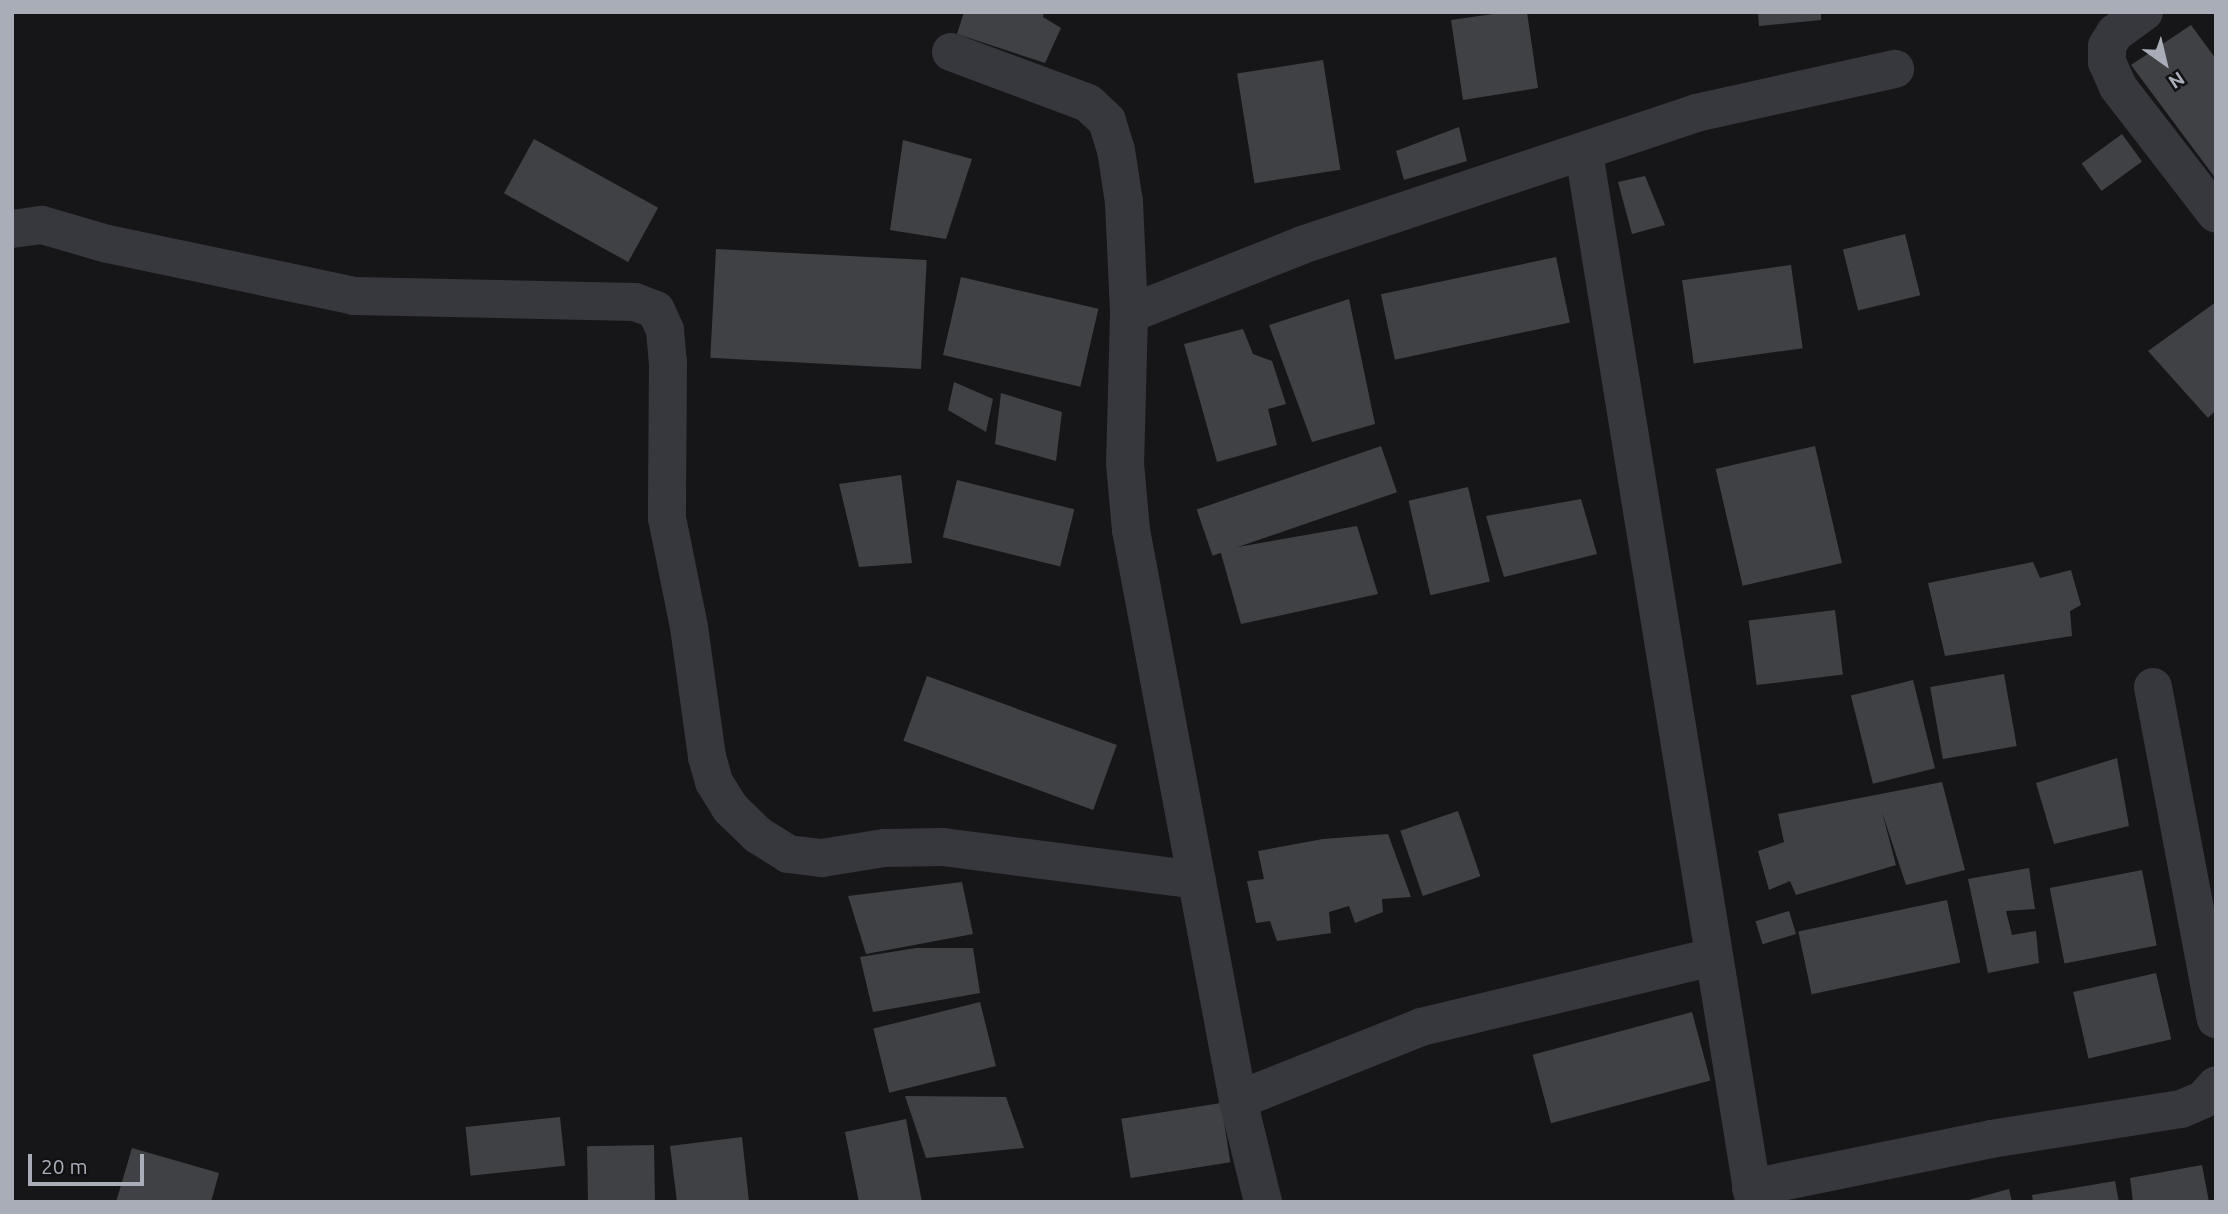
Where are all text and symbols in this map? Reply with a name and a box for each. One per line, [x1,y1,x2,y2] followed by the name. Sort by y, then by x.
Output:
[2130,28,2200,98] north arrow
[2165,67,2189,93] text: N
[32,1140,147,1184] scale bar
[41,1154,88,1178] text: 20 m

